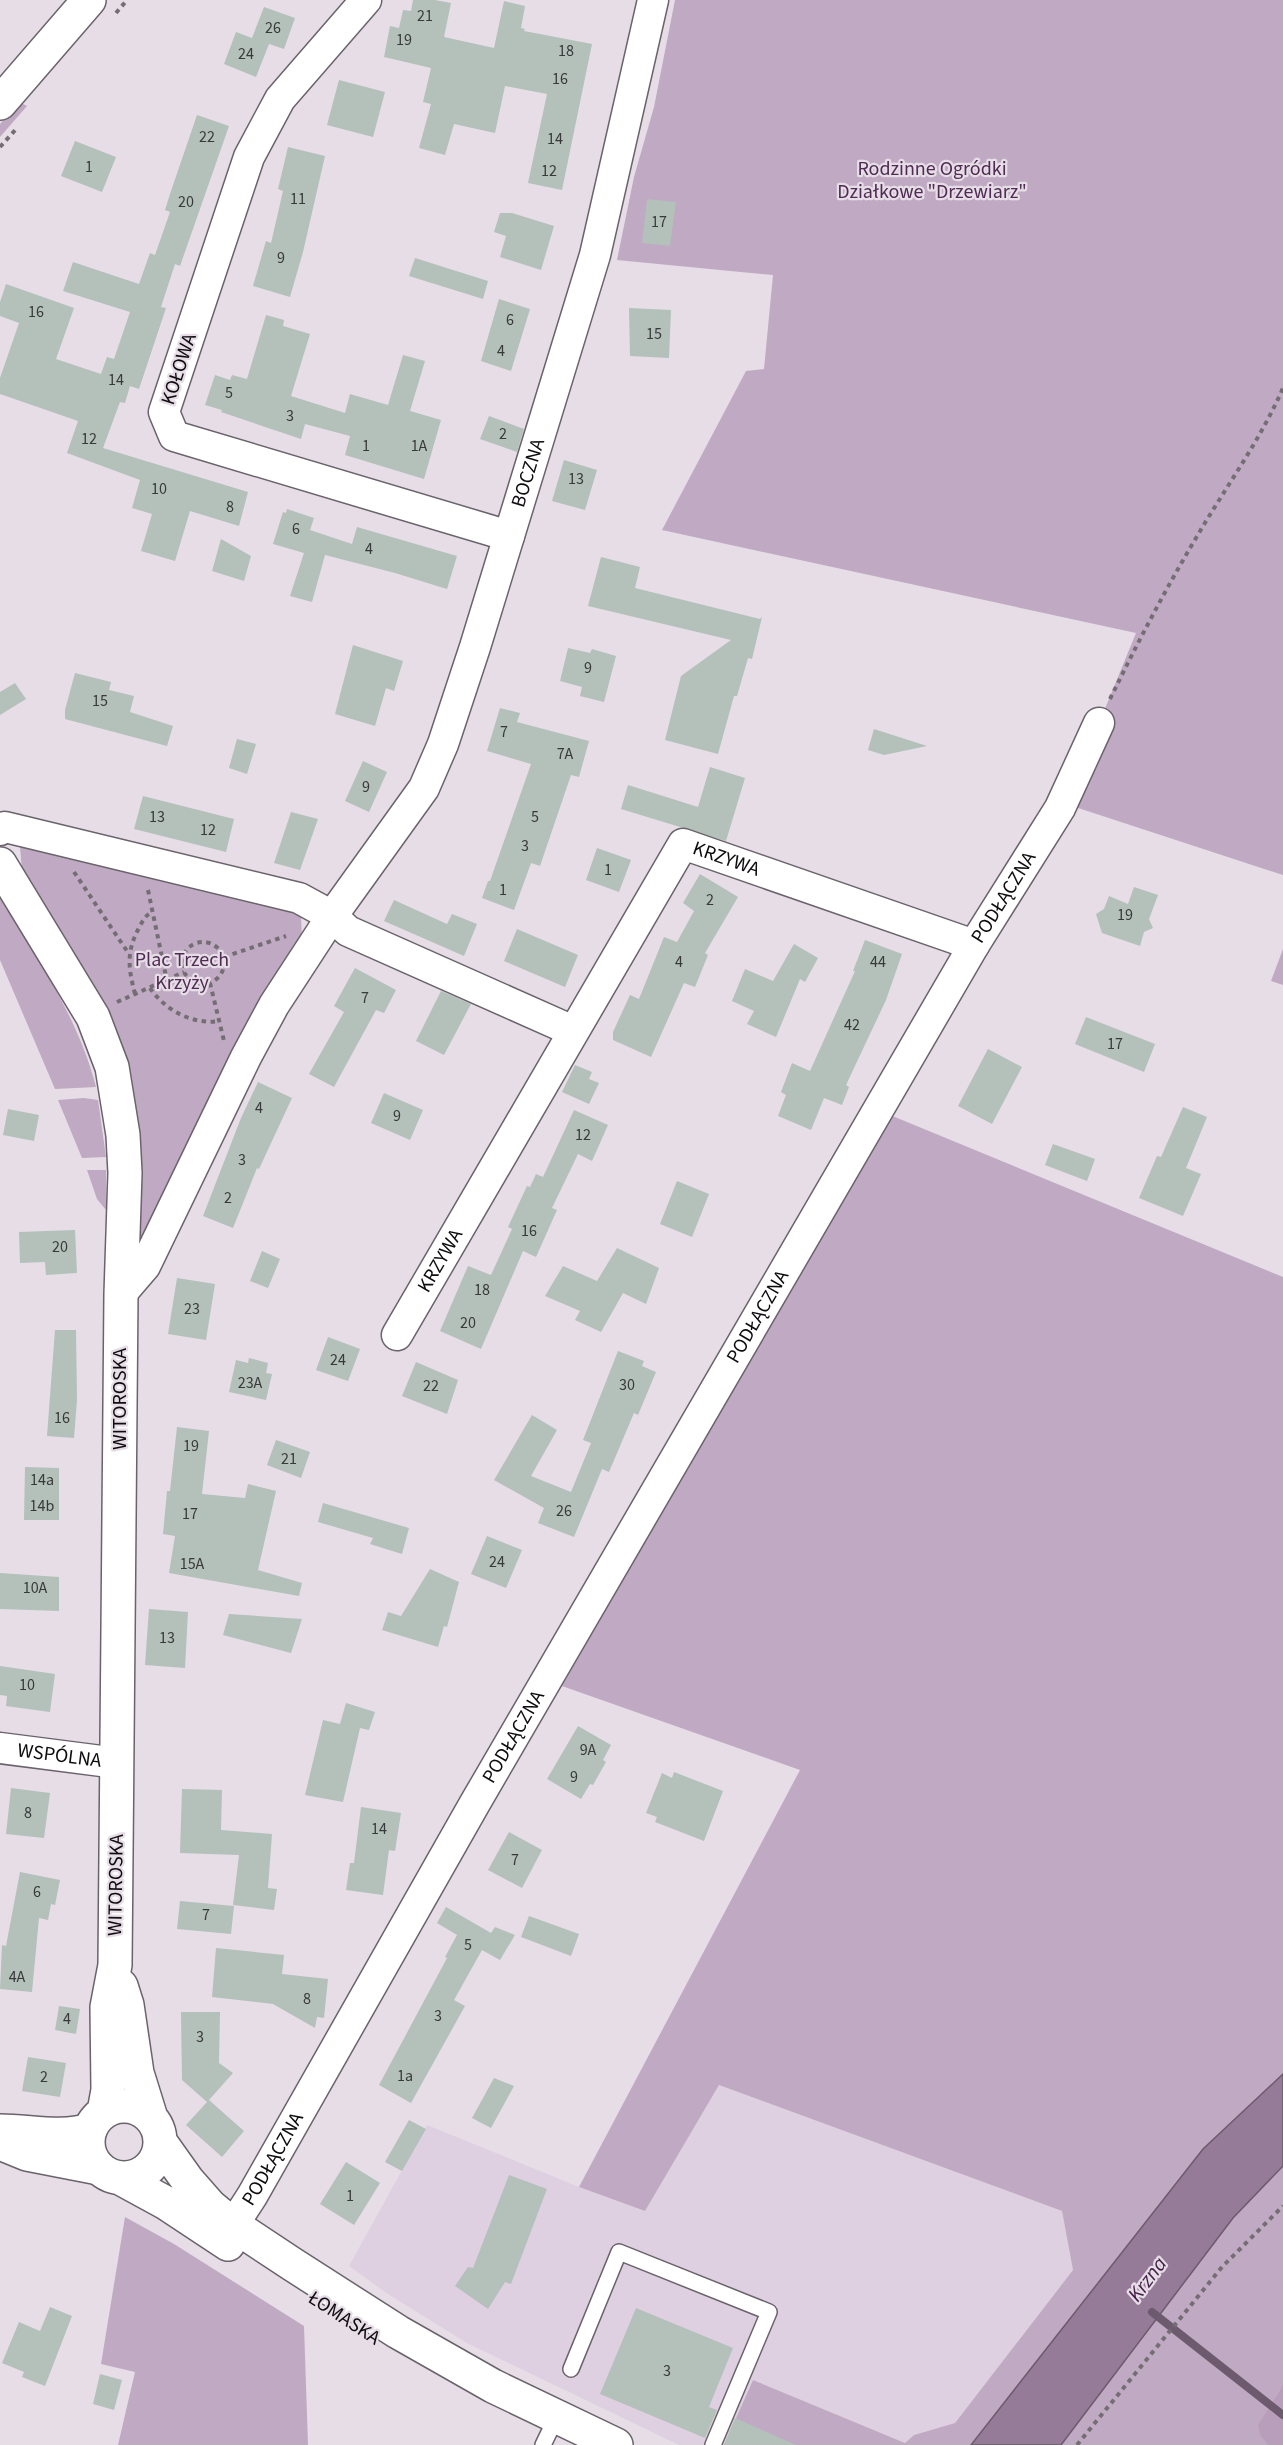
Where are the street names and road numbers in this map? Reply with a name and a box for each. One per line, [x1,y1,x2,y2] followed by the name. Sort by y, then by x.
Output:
[154,330,204,408] street label: KOŁOWA
[505,435,552,511] street label: BOCZNA
[689,834,764,884] street label: KRZYWA
[964,846,1043,949] street label: PODŁĄCZNA
[411,1224,470,1298] street label: KRZYWA
[720,1265,796,1368] street label: PODŁĄCZNA
[106,1348,134,1450] street label: WITOROSKA
[475,1685,552,1789] street label: PODŁĄCZNA
[16,1736,103,1775] street label: WSPÓLNA
[101,1834,131,1936] street label: WITOROSKA
[235,2107,311,2211] street label: PODŁĄCZNA
[302,2284,386,2352] street label: ŁOMASKA

